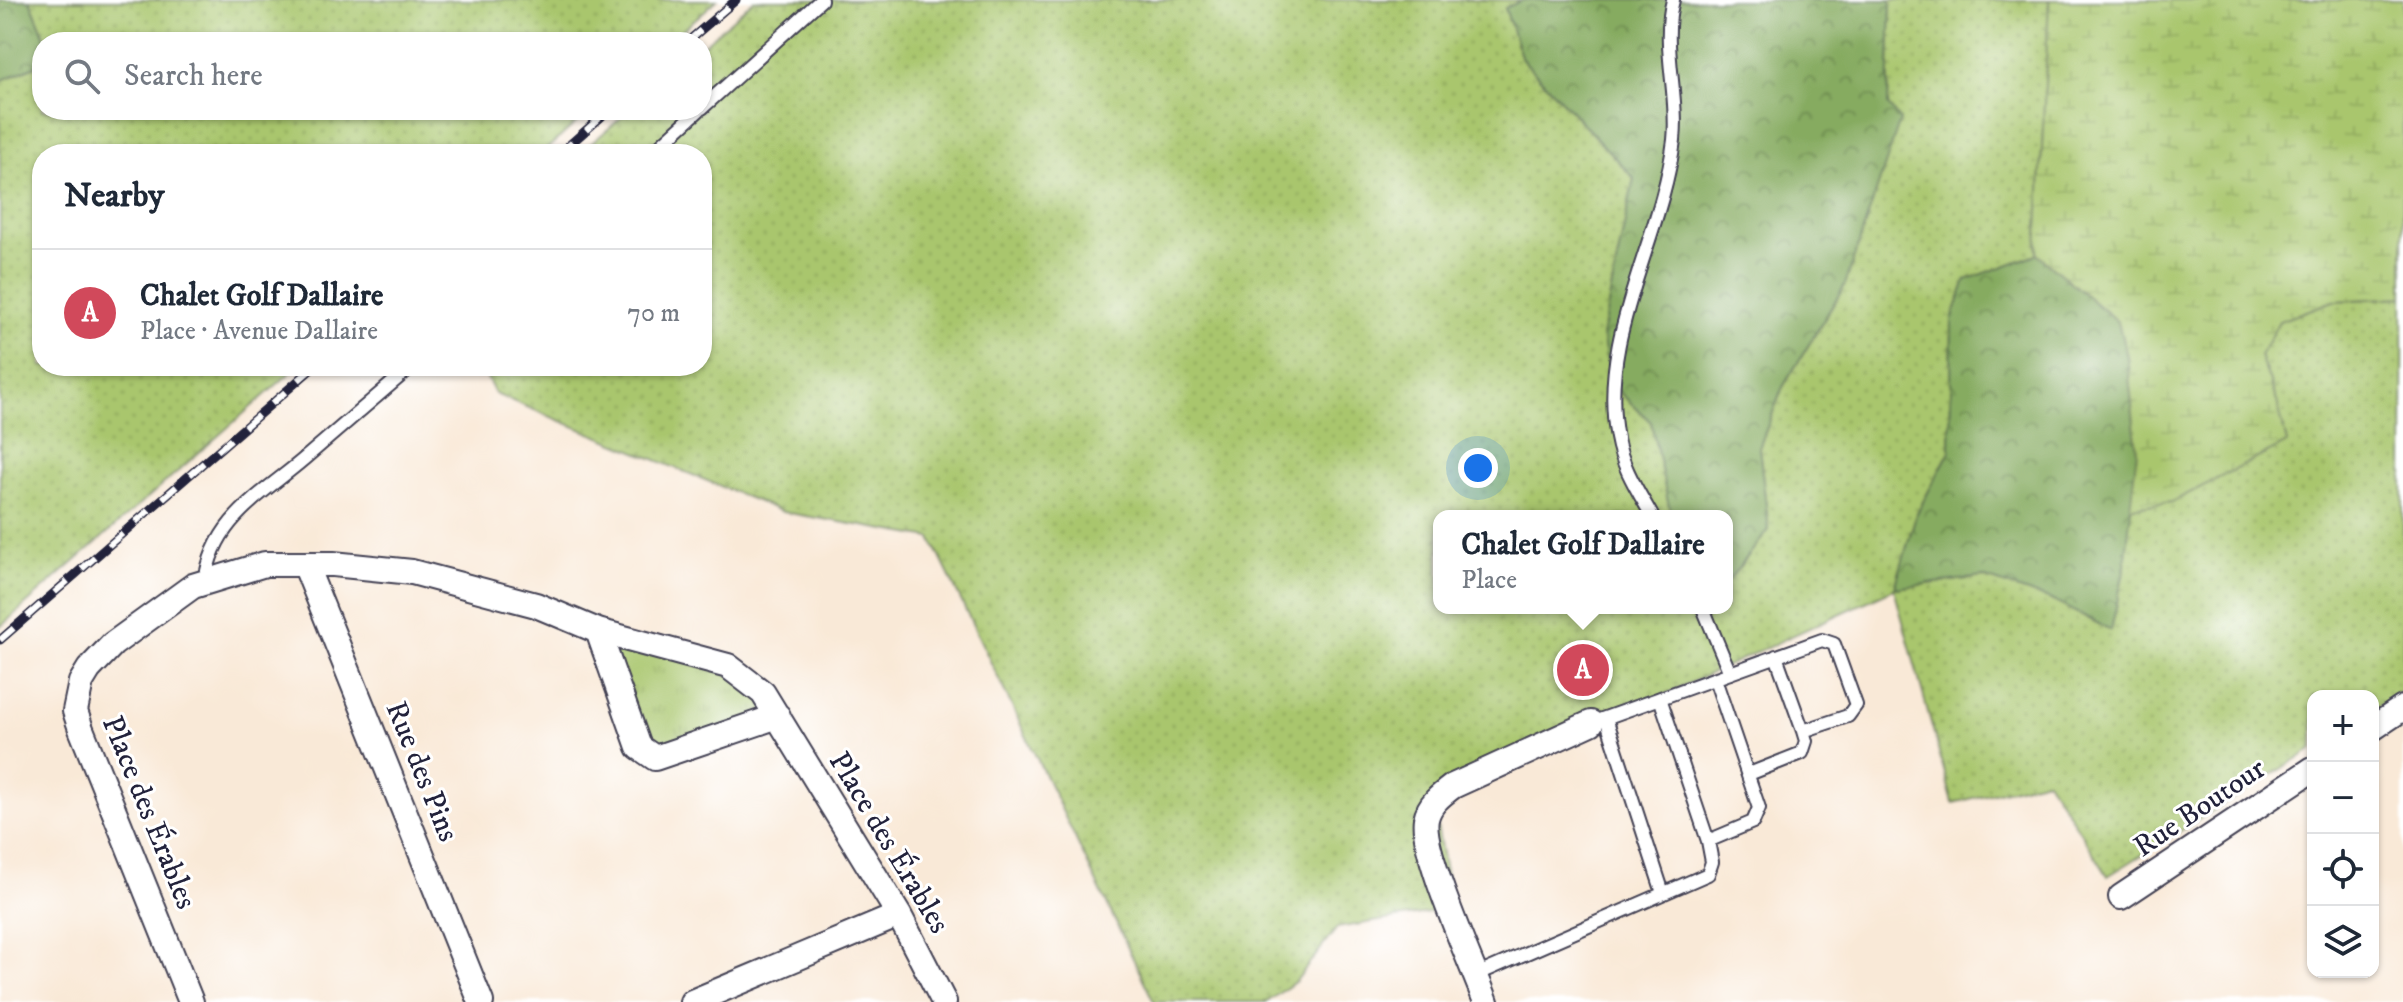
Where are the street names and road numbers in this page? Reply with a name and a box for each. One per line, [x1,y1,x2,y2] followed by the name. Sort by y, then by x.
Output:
[377,696,466,847] street label: Rue des Pins
[93,710,205,915] street label: Place des Érables
[820,745,958,940] street label: Place des Érables
[2127,751,2273,866] street label: Rue Boutour

